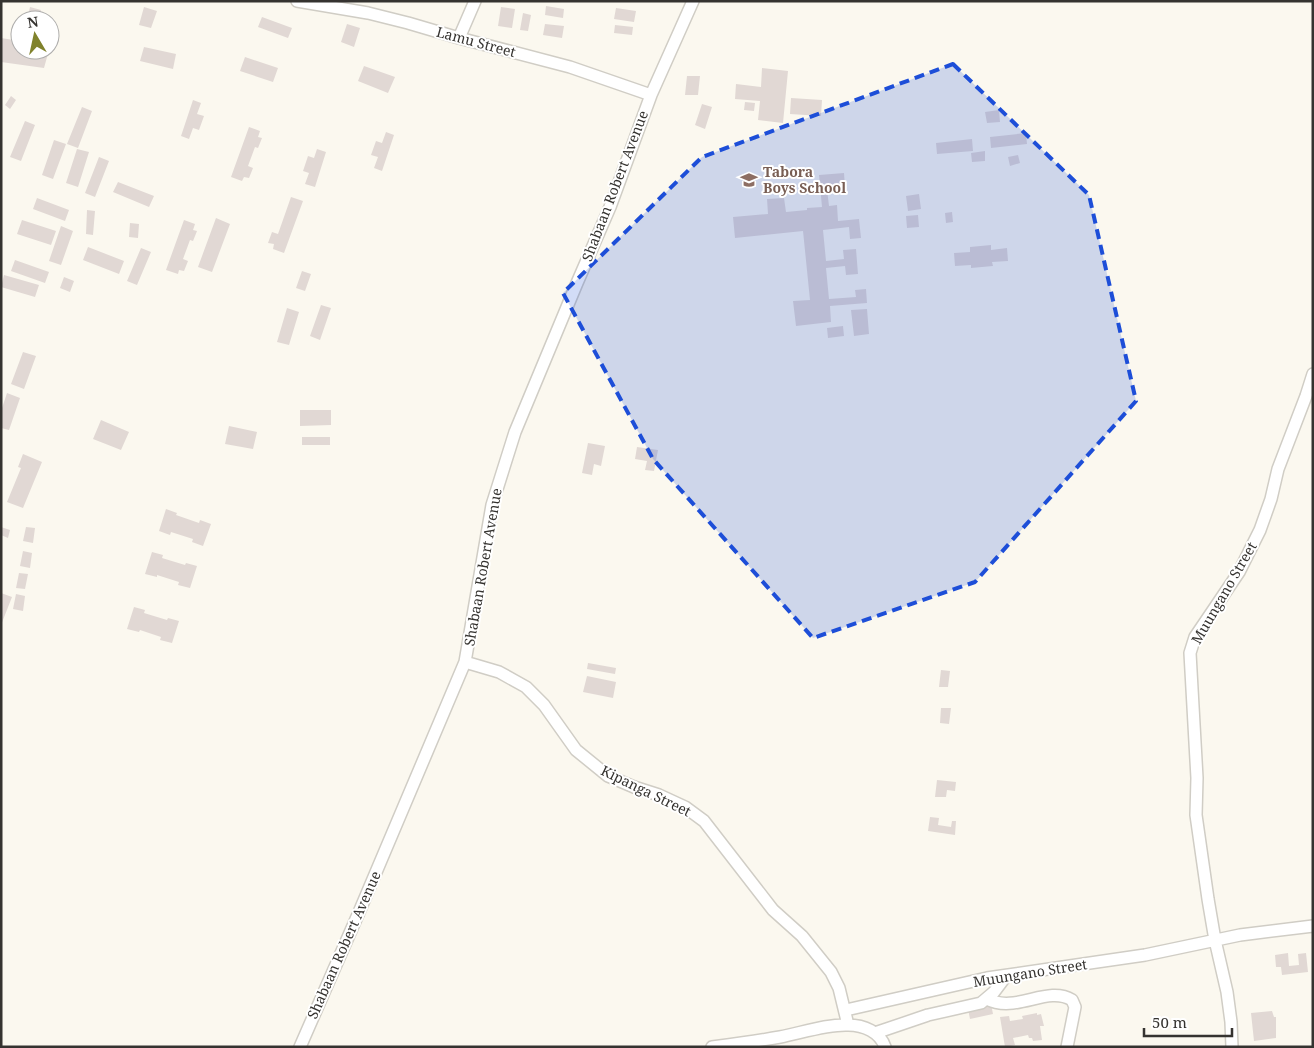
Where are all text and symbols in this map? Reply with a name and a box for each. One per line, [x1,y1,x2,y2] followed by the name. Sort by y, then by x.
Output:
[10,10,60,60] north arrow
[26,11,40,32] text: N
[434,22,518,61] street label: Lamu Street
[577,108,652,264] street label: Shabaan Robert Avenue
[763,162,846,197] place label: Tabora Boys School
[739,170,759,190] school or university icon: Tabora Boys School
[459,486,506,647] street label: Shabaan Robert Avenue
[1187,538,1261,647] street label: Muungano Street
[598,761,694,821] street label: Kipanga Street
[302,868,385,1022] street label: Shabaan Robert Avenue
[972,954,1088,991] street label: Muungano Street
[1144,1006,1232,1038] scale bar
[1152,1012,1187,1032] text: 50 m

